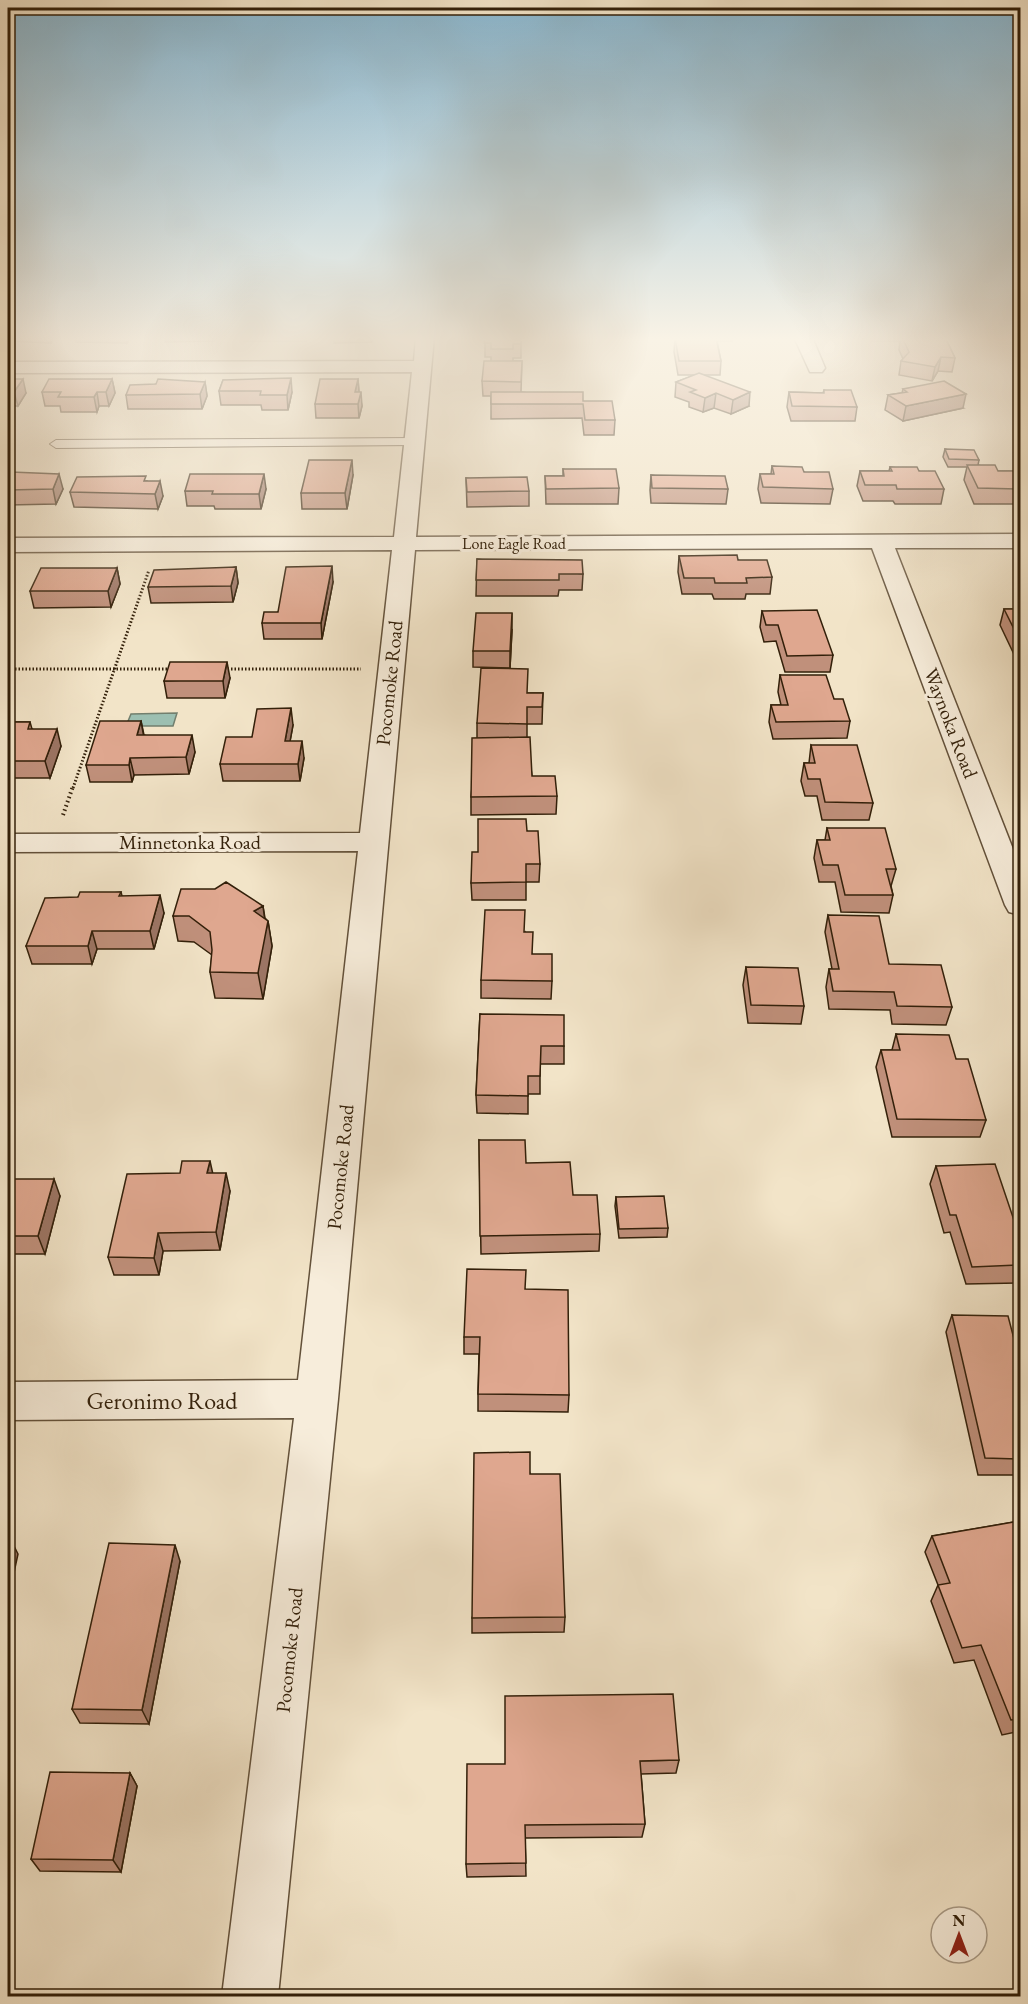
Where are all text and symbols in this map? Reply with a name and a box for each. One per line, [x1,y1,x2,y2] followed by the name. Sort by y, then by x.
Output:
[462,533,567,554] street label: Lone Eagle Road
[369,618,409,747] street label: Pocomoke Road
[918,664,984,783] street label: Waynoka Road
[119,829,262,855] street label: Minnetonka Road
[320,1102,360,1231] street label: Pocomoke Road
[87,1385,238,1416] street label: Geronimo Road
[269,1585,309,1714] street label: Pocomoke Road
[929,1905,989,1965] north arrow
[953,1910,966,1931] text: N

